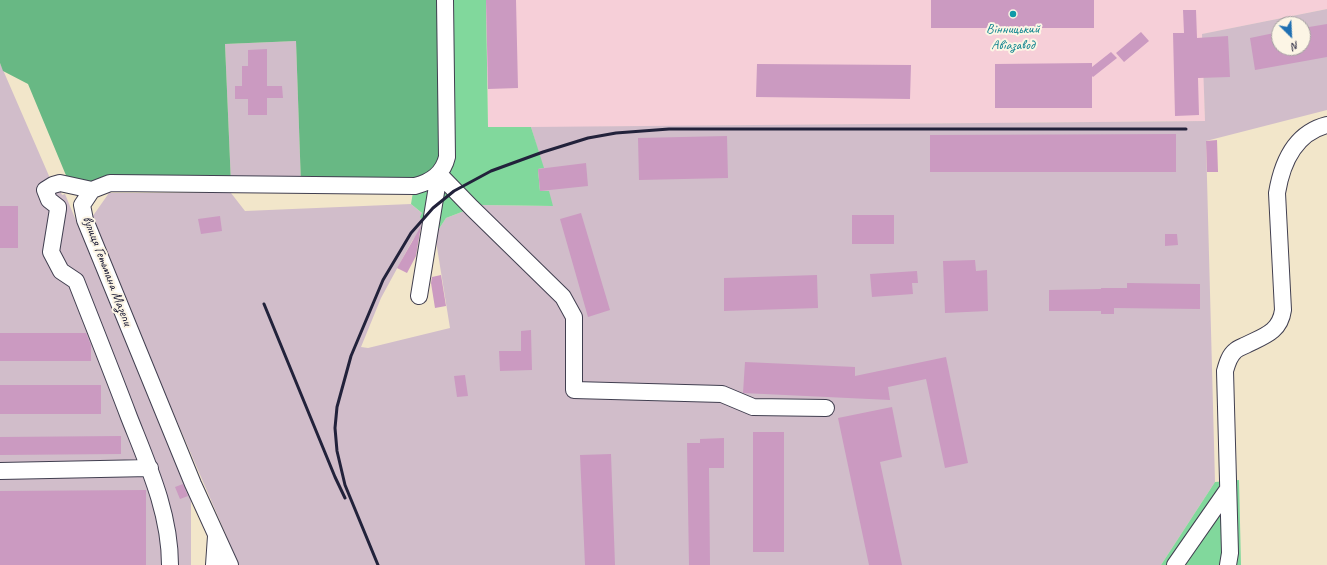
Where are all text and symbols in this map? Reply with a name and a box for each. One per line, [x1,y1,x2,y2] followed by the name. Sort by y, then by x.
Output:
[1008,9,1018,19] marker: Вінницький Авіазавод
[1271,16,1311,56] north arrow
[986,21,1040,54] place label: Вінницький Авіазавод
[1290,38,1301,54] text: N
[78,214,136,328] street label: вулиця Гетьмана Мазепи

